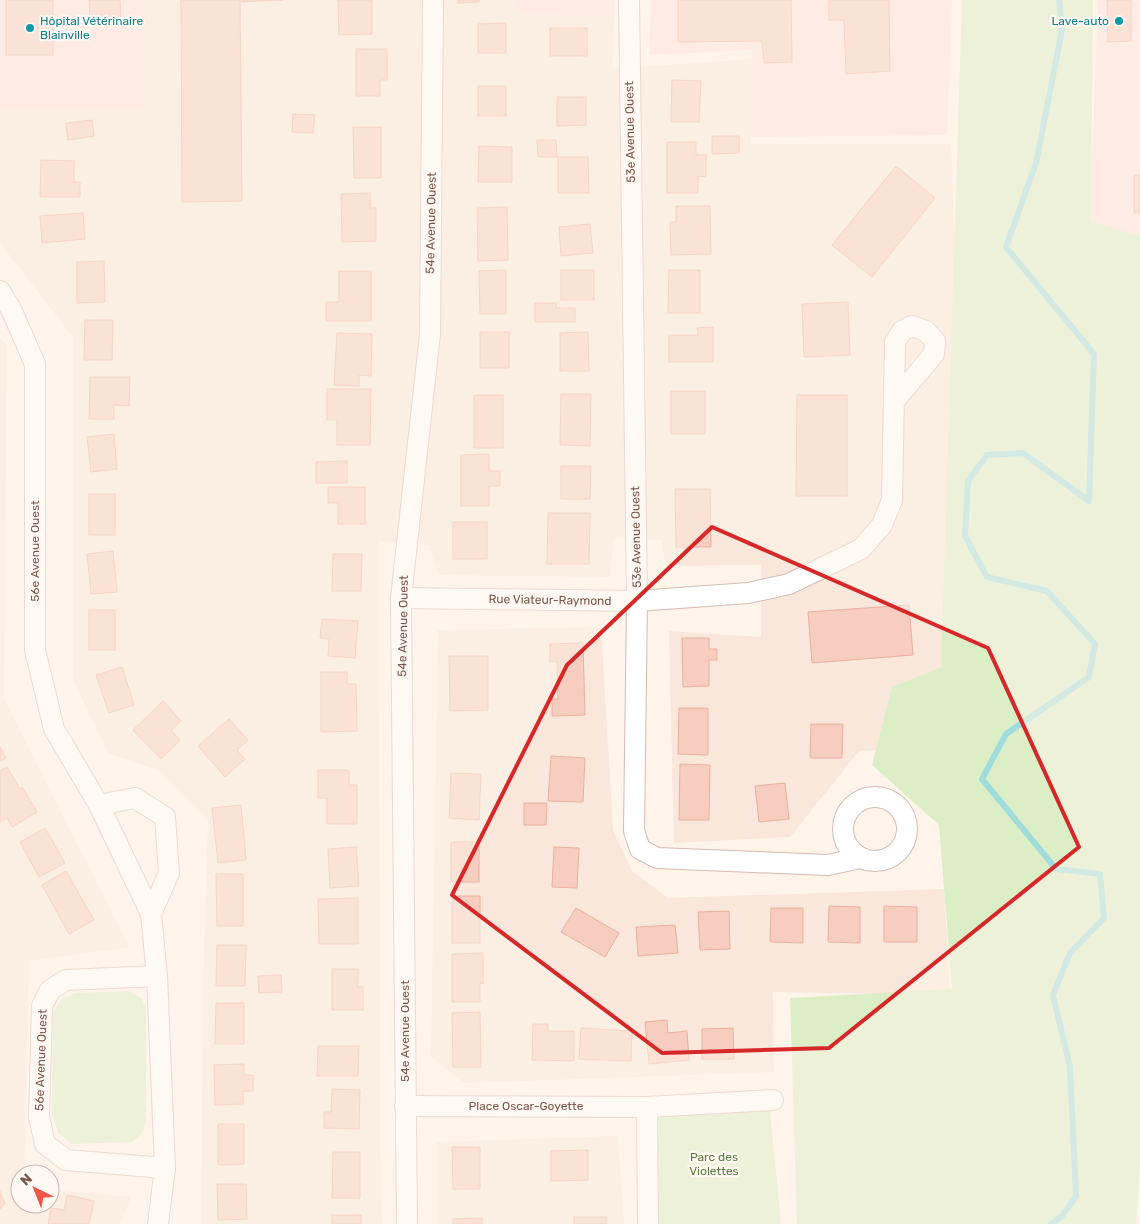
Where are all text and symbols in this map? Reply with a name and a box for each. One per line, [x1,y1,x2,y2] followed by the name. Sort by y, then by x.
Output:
[40,14,143,42] place label: Hôpital Vétérinaire Blainville
[1051,14,1109,28] place label: Lave-auto
[1113,15,1125,27] marker: Lave-auto
[24,22,36,34] marker: Hôpital Vétérinaire Blainville
[622,81,638,183] street label: 53e Avenue Ouest
[423,172,439,274] street label: 54e Avenue Ouest
[628,486,644,588] street label: 53e Avenue Ouest
[28,500,42,602] street label: 56e Avenue Ouest
[395,575,411,677] street label: 54e Avenue Ouest
[488,592,612,608] street label: Rue Viateur-Raymond
[398,980,412,1082] street label: 54e Avenue Ouest
[32,1009,50,1111] street label: 56e Avenue Ouest
[469,1099,584,1113] street label: Place Oscar-Goyette
[689,1150,739,1178] park label: Parc des Violettes
[10,1164,60,1214] north arrow
[17,1170,36,1190] text: N

